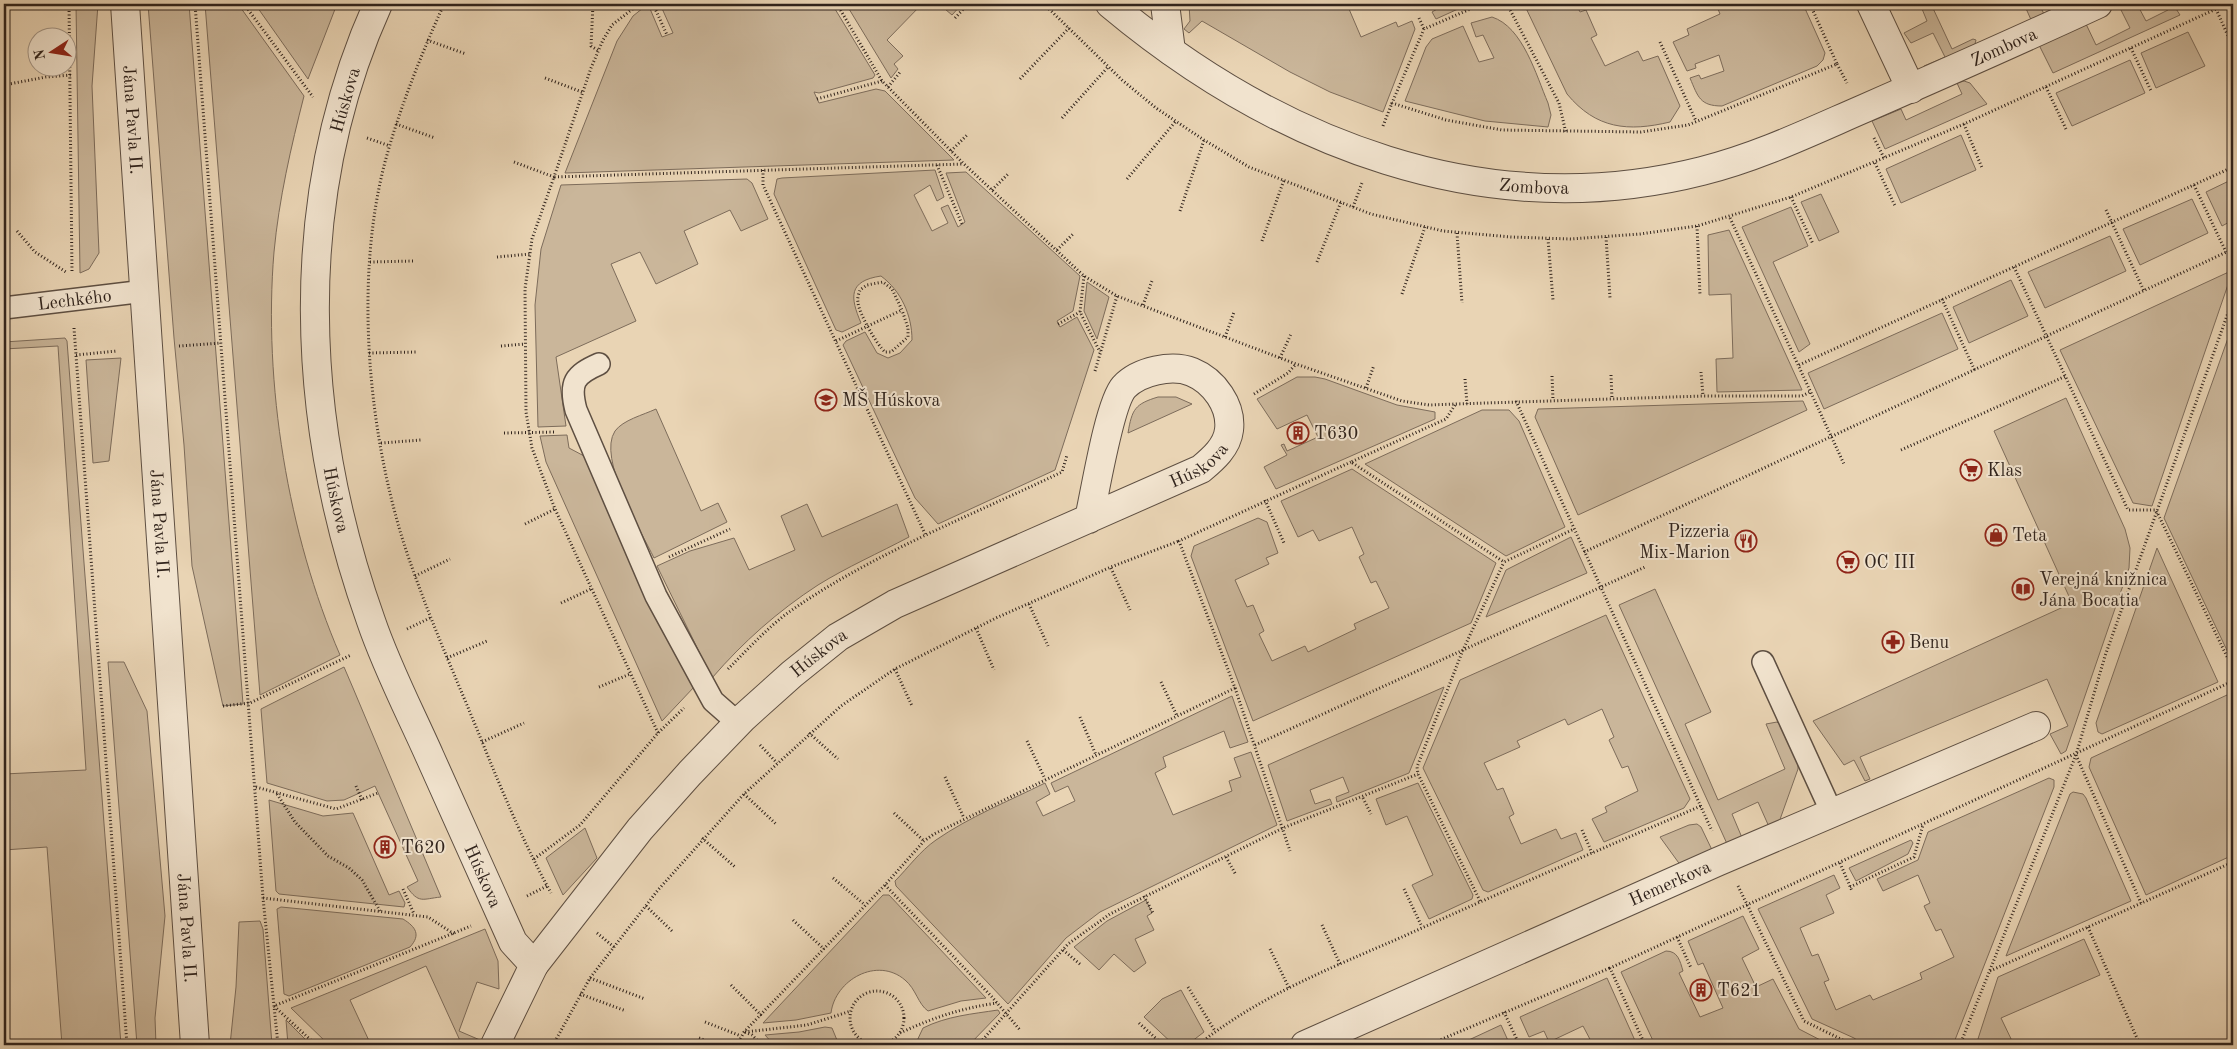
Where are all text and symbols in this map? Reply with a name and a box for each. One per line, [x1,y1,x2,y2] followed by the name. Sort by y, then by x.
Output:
[1968,25,2040,70] street label: Zombova
[28,28,78,78] north arrow
[32,48,48,61] text: N
[119,64,144,175] street label: Jána Pavla II.
[328,65,364,135] street label: Húskova
[1498,176,1569,198] street label: Zombova
[37,287,113,314] street label: Lechkého
[842,387,940,410] place label: MŠ Húskova
[814,388,838,412] school or university icon: MŠ Húskova
[1286,421,1310,445] building icon: T630
[1314,425,1358,443] place label: T630
[1167,440,1232,492] street label: Húskova
[1959,458,1983,482] supermarket icon: Klas
[1987,462,2022,480] place label: Klas
[320,465,352,535] street label: Húskova
[146,469,172,579] street label: Jána Pavla II.
[1639,523,1730,562] place label: Pizzeria Mix-Marion
[1984,523,2008,547] shop icon: Teta
[2012,527,2047,545] place label: Teta
[1734,529,1758,553] restaurant icon: Pizzeria Mix-Marion
[1836,550,1860,574] supermarket icon: OC III
[1864,554,1915,572] place label: OC III
[2039,571,2168,610] place label: Verejná knižnica Jána Bocatia
[2011,577,2035,601] library icon: Verejná knižnica Jána Bocatia
[788,626,851,681] street label: Húskova
[1881,630,1905,654] pharmacy icon: Benu
[1909,634,1949,652] place label: Benu
[373,835,397,859] building icon: T620
[401,839,445,857] place label: T620
[460,842,504,911] street label: Húskova
[1626,858,1714,910] street label: Hemerkova
[173,873,199,983] street label: Jána Pavla II.
[1689,978,1713,1002] building icon: T621
[1717,982,1761,1000] place label: T621

